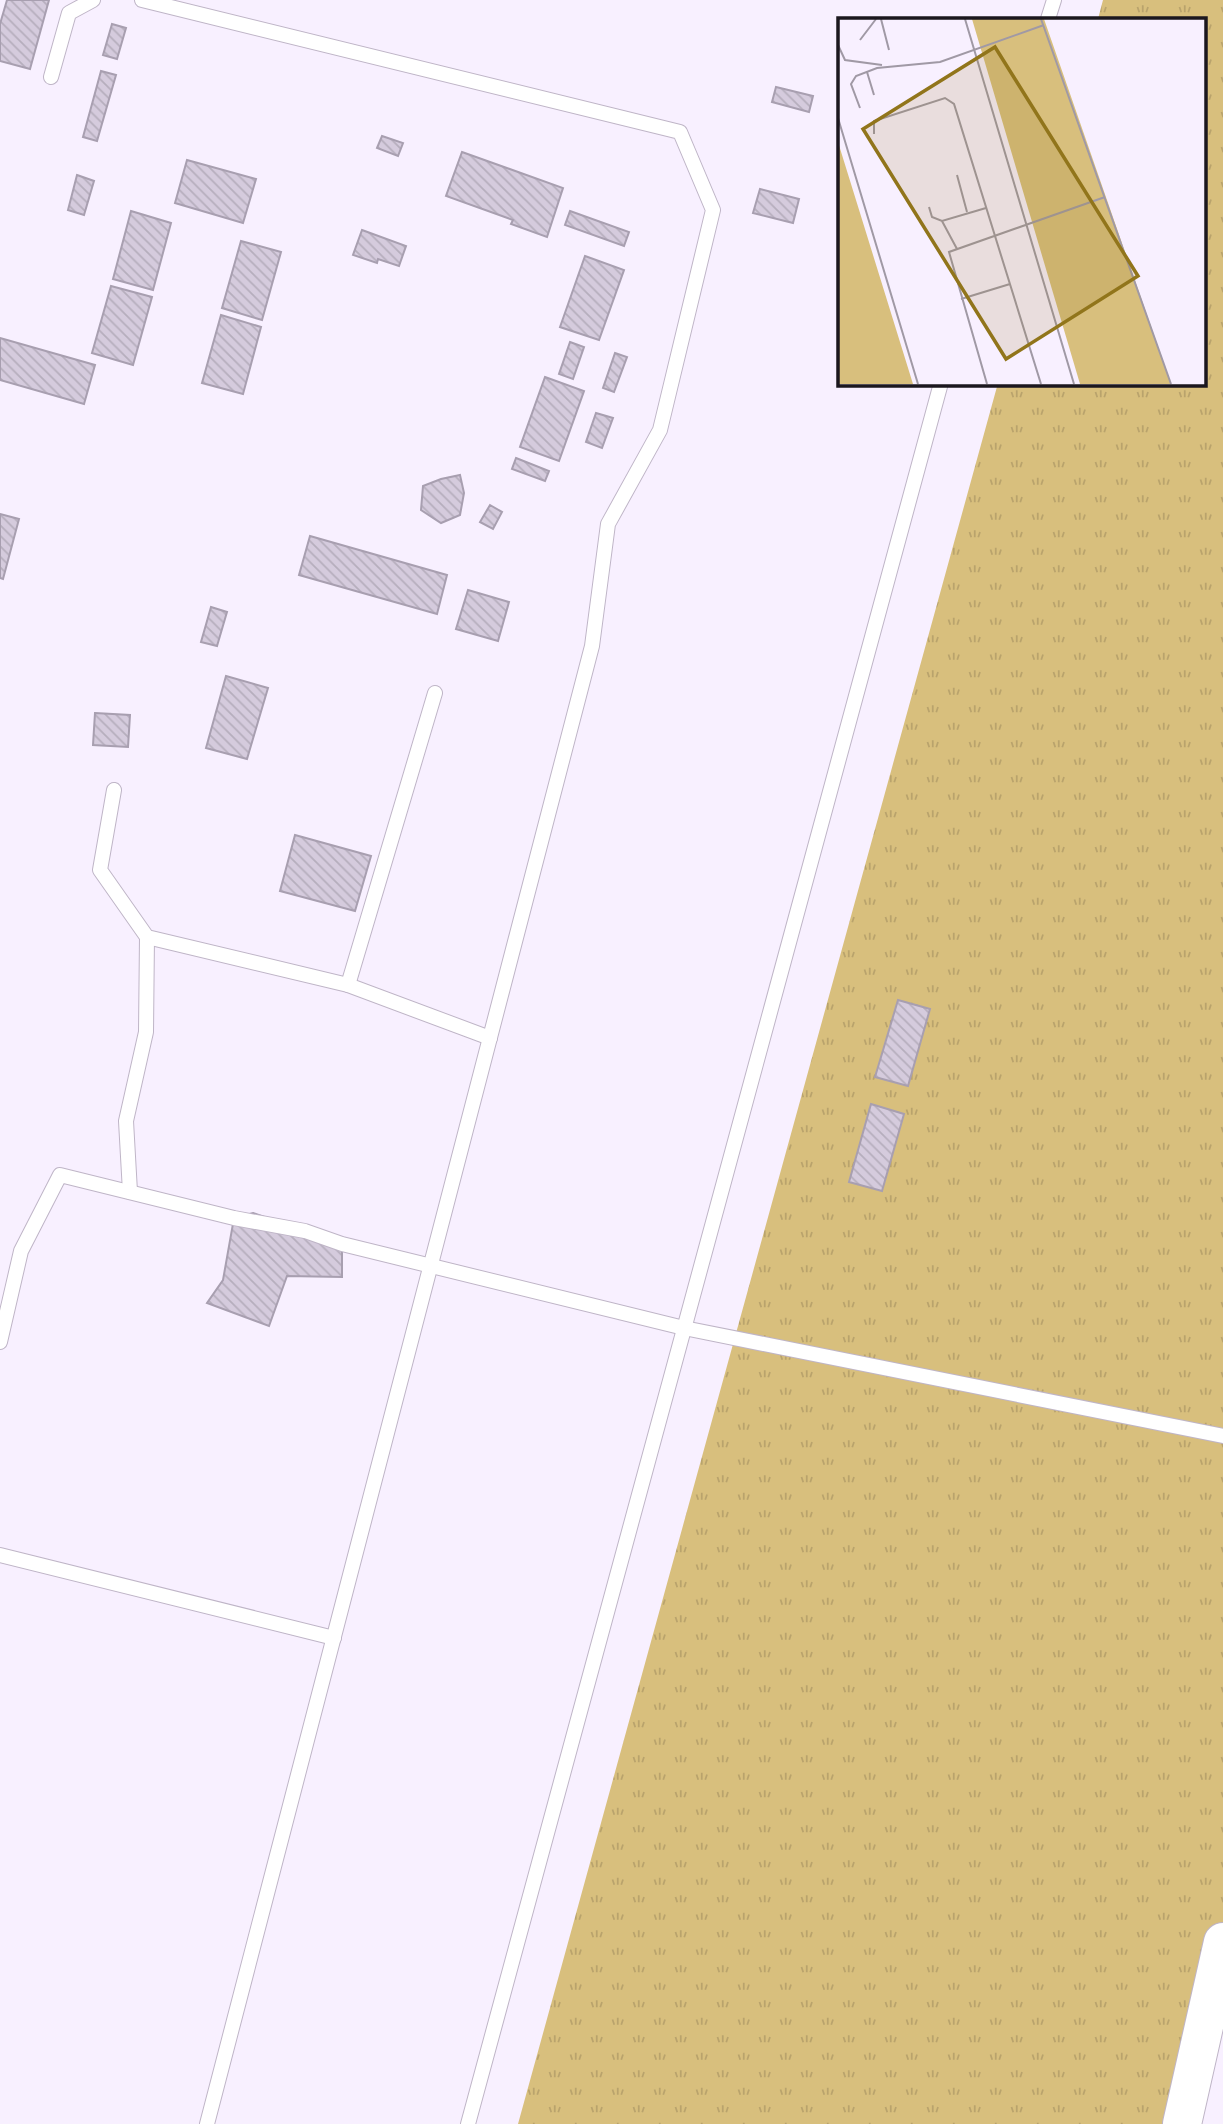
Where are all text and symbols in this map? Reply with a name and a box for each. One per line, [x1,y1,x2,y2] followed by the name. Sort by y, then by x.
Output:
[838,18,1206,385] inset map

